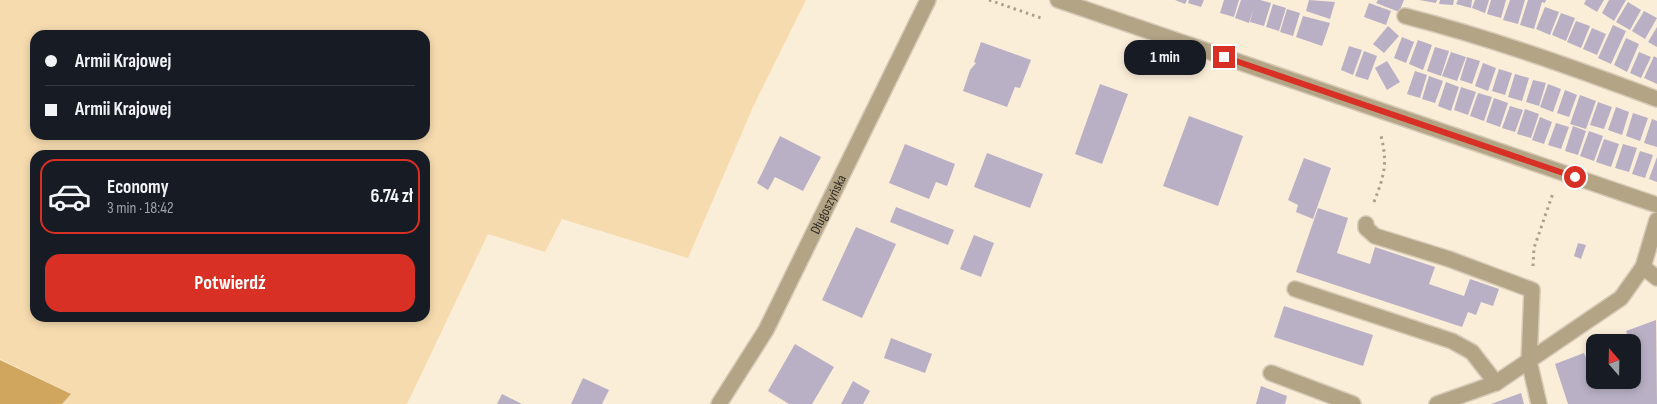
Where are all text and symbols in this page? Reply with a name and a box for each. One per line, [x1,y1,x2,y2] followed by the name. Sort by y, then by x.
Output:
[1124,40,1206,74] callout: 1 min
[1213,46,1235,68] route end
[1150,48,1180,67] text: 1 min
[75,50,171,73] text: Armii Krajowej
[75,98,171,121] text: Armii Krajowej
[1564,166,1586,188] route start
[807,172,850,237] street label: Długoszyńska
[47,174,92,219] icon: car
[107,176,169,199] text: Economy
[371,185,413,208] text: 6.74 zł
[107,199,174,218] text: 3 min · 18:42
[45,254,415,312] button: Potwierdź
[1586,334,1641,389] north arrow
[1586,334,1641,389] map controls

